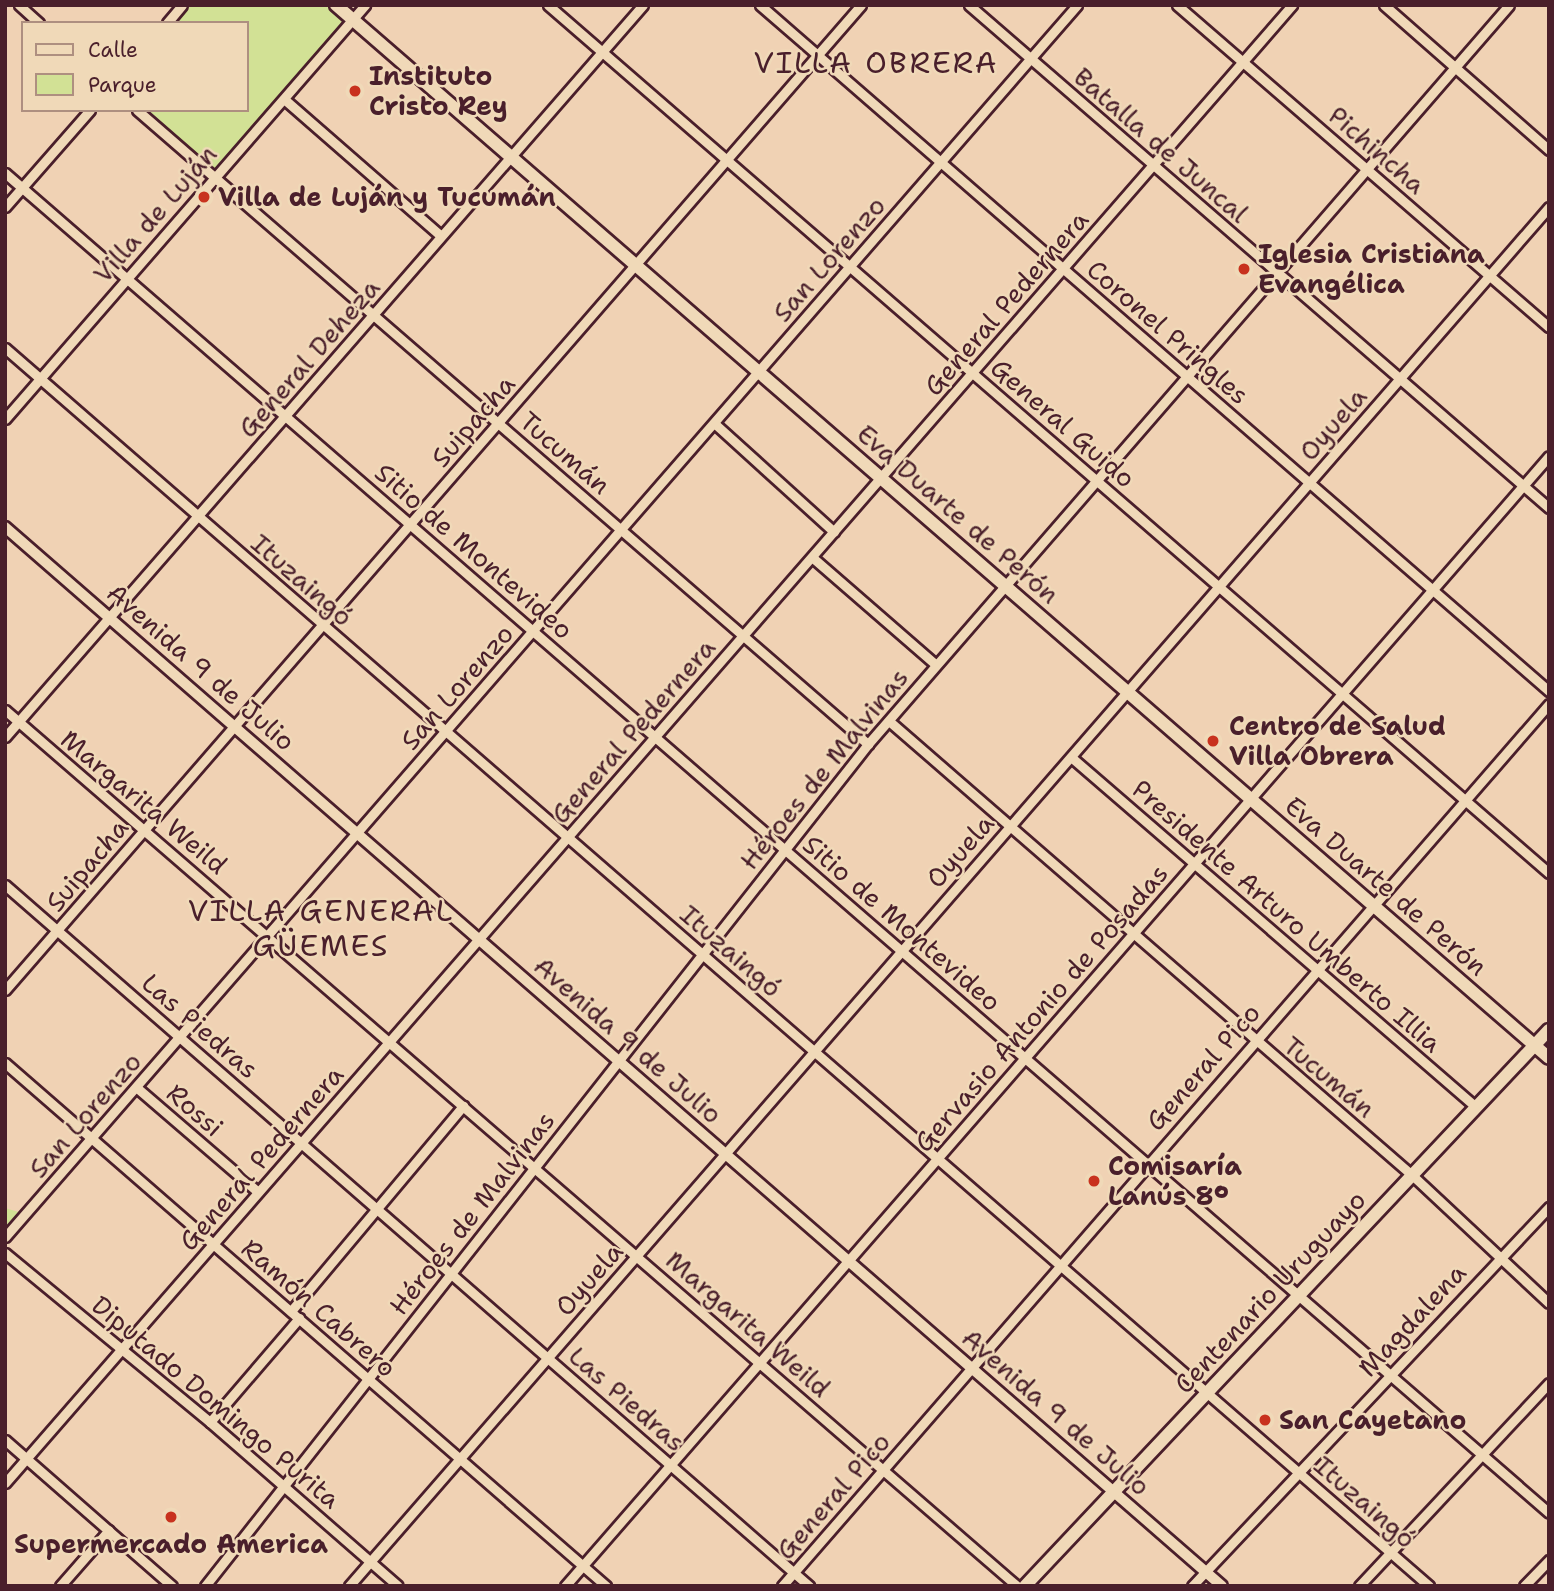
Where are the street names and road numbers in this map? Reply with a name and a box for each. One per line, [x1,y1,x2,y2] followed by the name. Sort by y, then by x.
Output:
[1068,61,1254,229] street label: Batalla de Juncal
[1322,100,1432,200] street label: Pichincha
[87,139,223,289] street label: Villa de Luján
[766,190,892,328] street label: San Lorenzo
[917,204,1095,402] street label: General Pedernera
[1081,253,1255,411] street label: Coronel Pringles
[232,272,386,444] street label: General Deheza
[984,352,1142,494] street label: General Guido
[425,369,521,473] street label: Suipacha
[1293,381,1373,467] street label: Oyuela
[513,405,617,501] street label: Tucumán
[851,418,1065,610] street label: Eva Duarte de Perón
[369,457,579,645] street label: Sitio de Montevideo
[245,527,359,633] street label: Ituzaingó
[101,577,301,757] street label: Avenida 9 de Julio
[394,618,520,756] street label: San Lorenzo
[544,632,722,830] street label: General Pedernera
[733,662,915,876] street label: Héroes de Malvinas
[55,723,233,881] street label: Margarita Weild
[1126,773,1448,1059] street label: Presidente Arturo Umberto Illia
[1279,790,1493,982] street label: Eva Duarte de Perón
[920,808,1000,894] street label: Oyuela
[39,812,135,918] street label: Suipacha
[797,829,1007,1017] street label: Sitio de Montevideo
[908,858,1174,1158] street label: Gervasio Antonio de Posadas
[674,898,788,1004] street label: Ituzaingó
[528,950,728,1130] street label: Avenida 9 de Julio
[135,967,265,1085] street label: Las Piedras
[1140,997,1266,1137] street label: General Pico
[1277,1030,1381,1124] street label: Tucumán
[22,1046,148,1184] street label: San Lorenzo
[172,1059,350,1257] street label: General Pedernera
[160,1077,230,1143] street label: Rossi
[383,1105,561,1321] street label: Héroes de Malvinas
[1168,1184,1372,1400] street label: Centenario Uruguayo
[235,1232,403,1384] street label: Ramón Cabrero
[549,1236,629,1322] street label: Oyuela
[660,1244,836,1404] street label: Margarita Weild
[1352,1257,1472,1383] street label: Magdalena
[86,1289,346,1515] street label: Diputado Domingo Purita
[956,1322,1156,1502] street label: Avenida 9 de Julio
[562,1340,692,1458] street label: Las Piedras
[770,1426,896,1566] street label: General Pico
[1308,1449,1422,1555] street label: Ituzaingó

